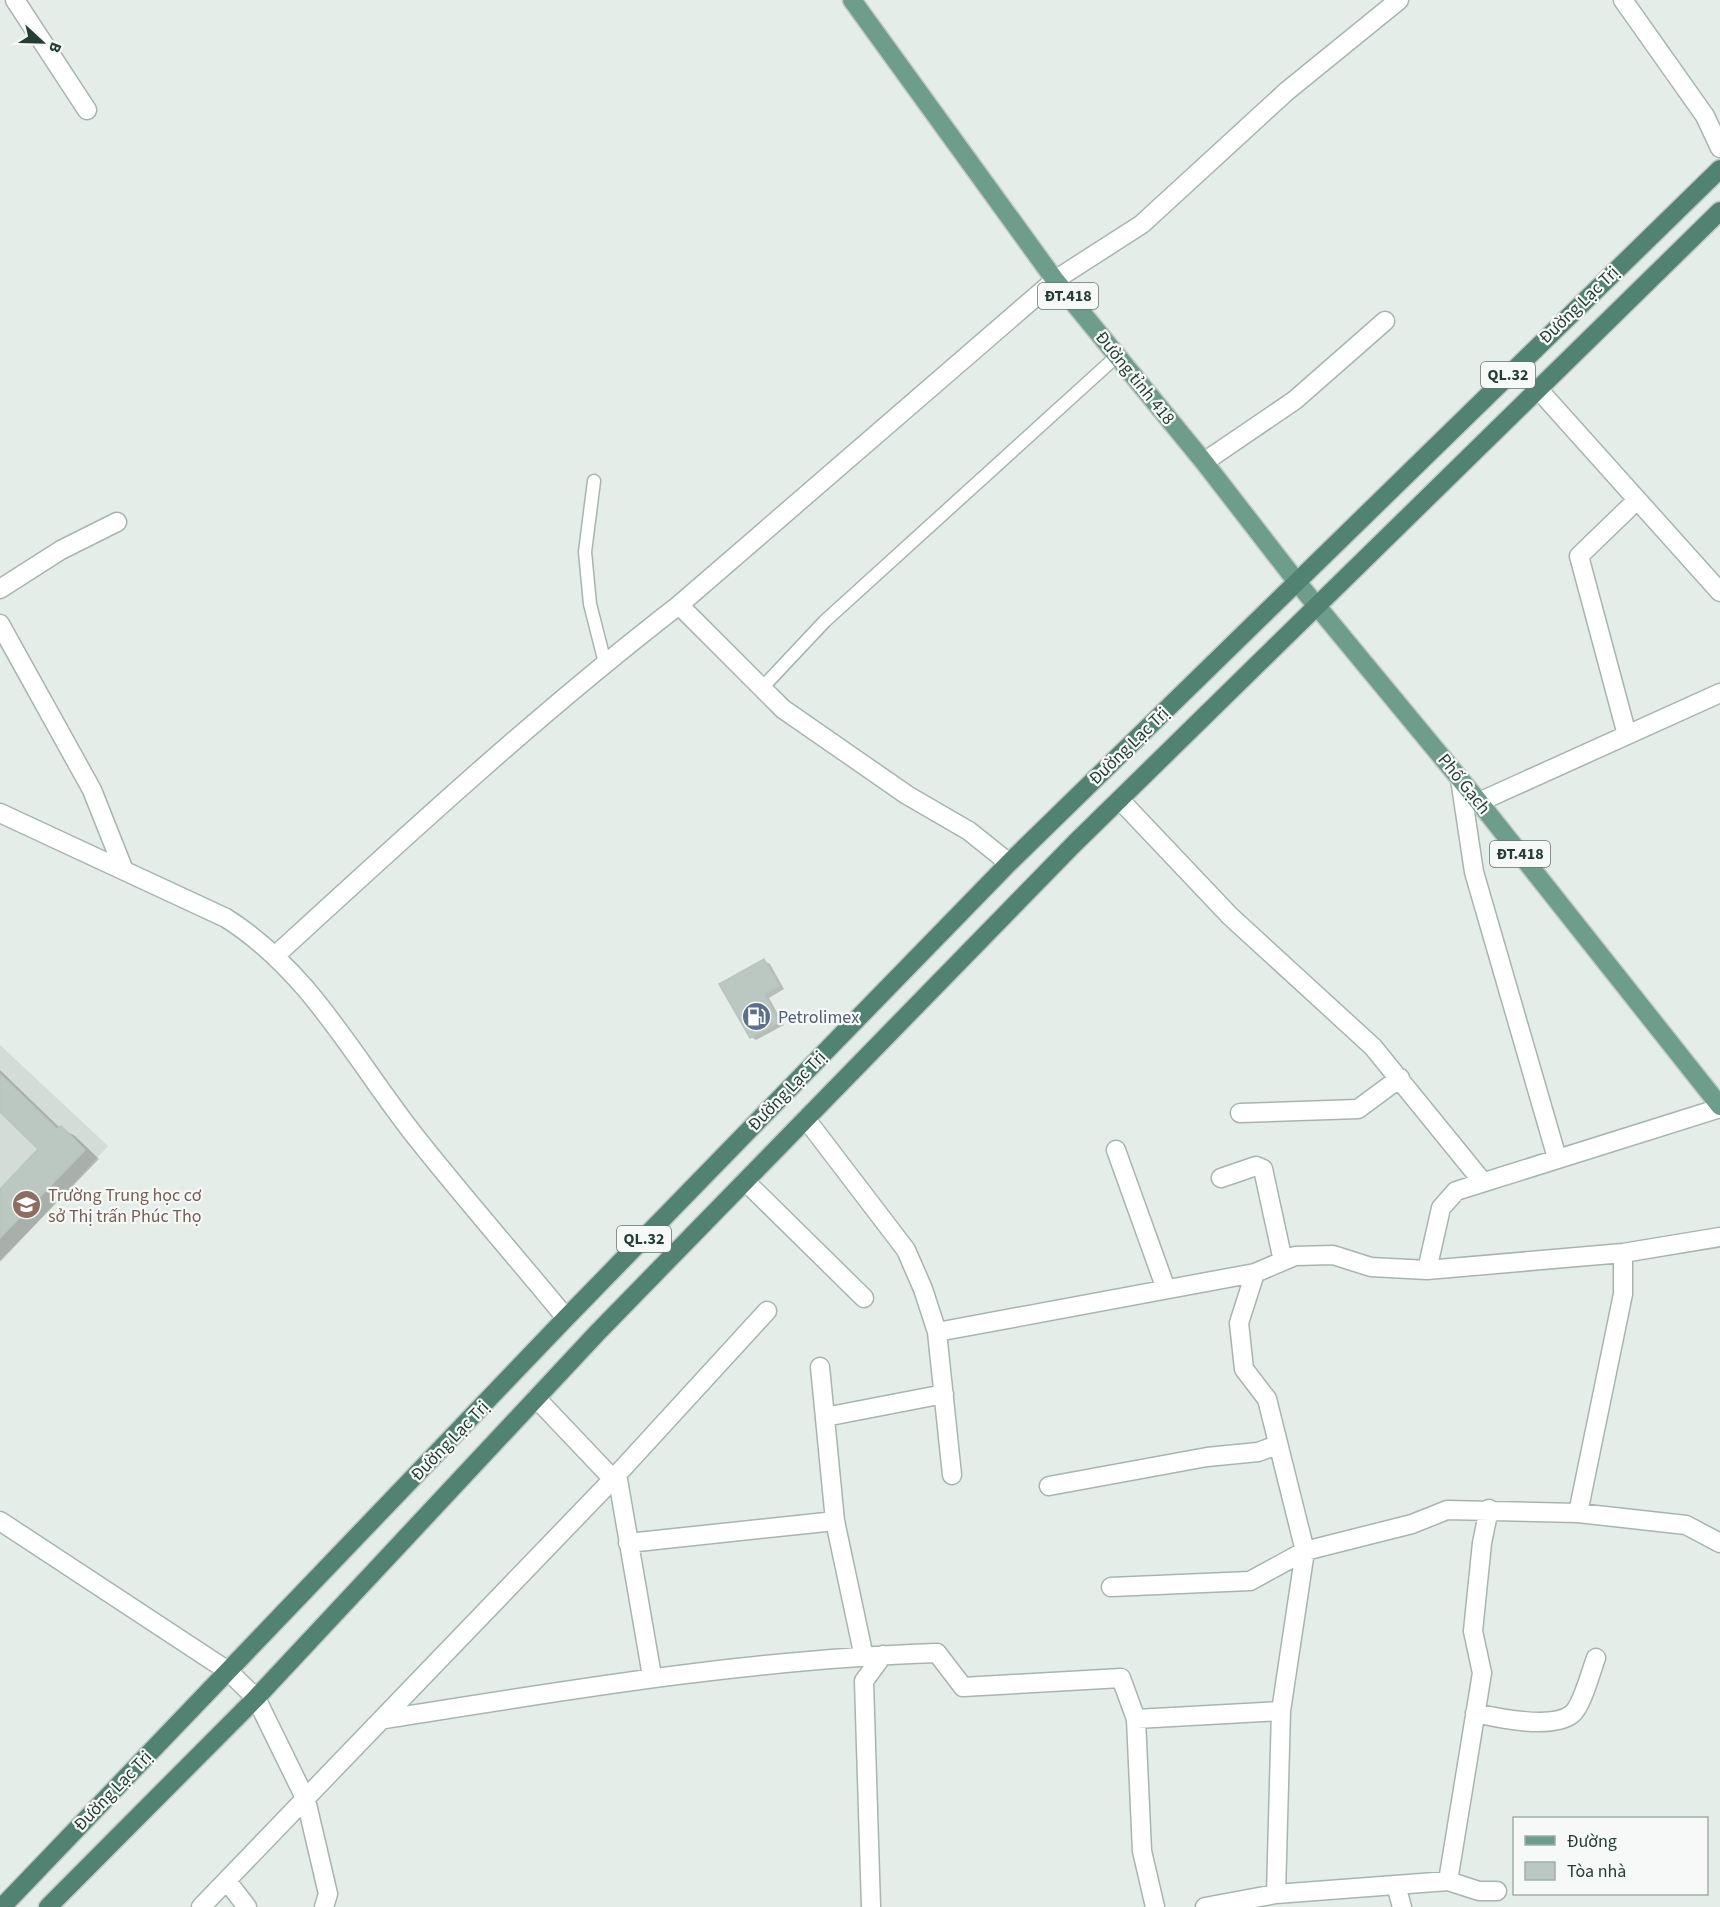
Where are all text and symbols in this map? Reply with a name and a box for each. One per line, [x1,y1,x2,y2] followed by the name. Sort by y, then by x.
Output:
[12,12,72,72] north arrow
[43,39,67,56] text: B
[1533,260,1625,350] street label: Đường Lạc Trị
[1038,283,1098,309] road number: ĐT.418
[1089,326,1181,430] street label: Đường tỉnh 418
[1481,362,1535,388] road number: QL.32
[1083,701,1175,791] street label: Đường Lạc Trị
[1432,748,1496,820] street label: Phố Gạch
[1490,841,1550,867] road number: ĐT.418
[741,1001,773,1033] fuel station icon: Petrolimex
[778,1005,859,1030] place label: Petrolimex
[742,1045,832,1137] street label: Đường Lạc Trị
[48,1183,202,1229] place label: Trường Trung học cơ sở Thị trấn Phúc Thọ
[11,1189,43,1221] school or university icon: Trường Trung học cơ sở Thị trấn Phúc Thọ
[617,1226,671,1252] road number: QL.32
[405,1395,495,1487] street label: Đường Lạc Trị
[68,1745,158,1837] street label: Đường Lạc Trị
[1513,1817,1708,1895] legend
[1567,1829,1617,1854] text: Đường
[1567,1859,1626,1884] text: Tòa nhà

